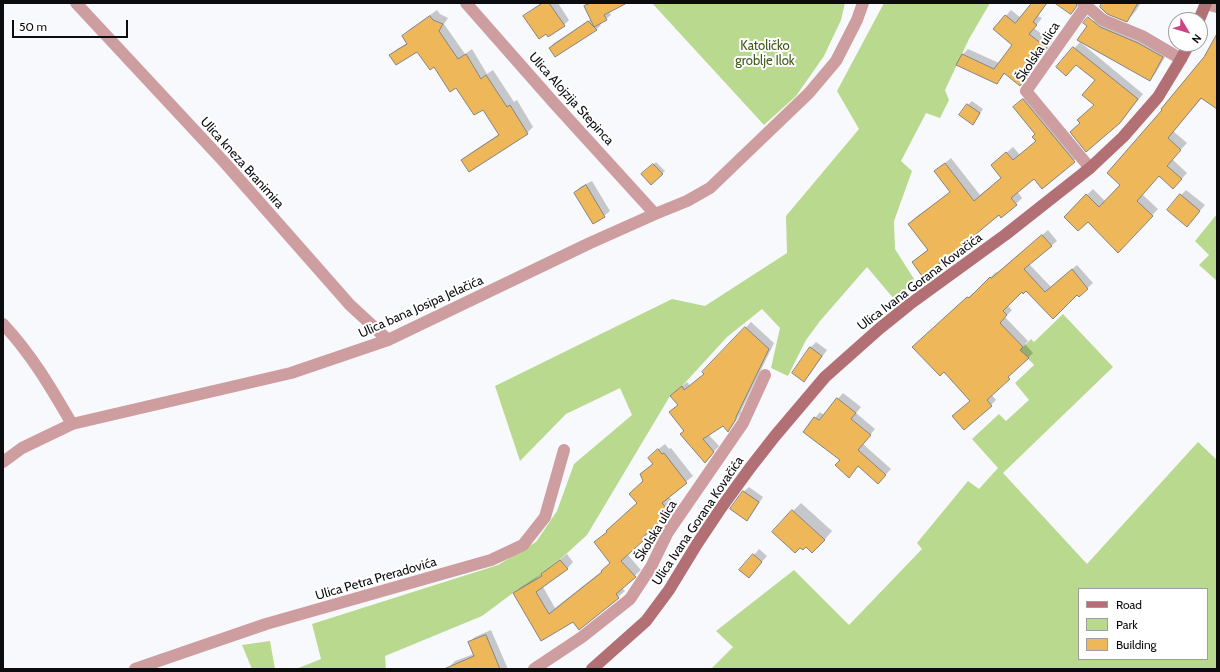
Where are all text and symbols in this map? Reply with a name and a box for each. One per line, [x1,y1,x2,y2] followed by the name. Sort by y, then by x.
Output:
[14,12,130,38] scale bar
[1168,12,1208,52] north arrow
[19,19,47,34] text: 50 m
[1013,19,1063,85] street label: Školska ulica
[1189,31,1205,46] text: N
[735,38,795,69] park label: Katoličko groblje Ilok
[525,49,617,149] street label: Ulica Alojzija Stepinca
[197,114,287,212] street label: Ulica kneza Branimira
[855,230,985,334] street label: Ulica Ivana Gorana Kovačića
[356,272,486,342] street label: Ulica bana Josipa Jelačića
[649,454,747,588] street label: Ulica Ivana Gorana Kovačića
[632,498,680,564] street label: Školska ulica
[314,554,438,604] street label: Ulica Petra Preradovića
[1078,588,1208,660] legend
[1116,597,1142,612] text: Road
[1116,617,1138,632] text: Park
[1116,637,1157,652] text: Building

